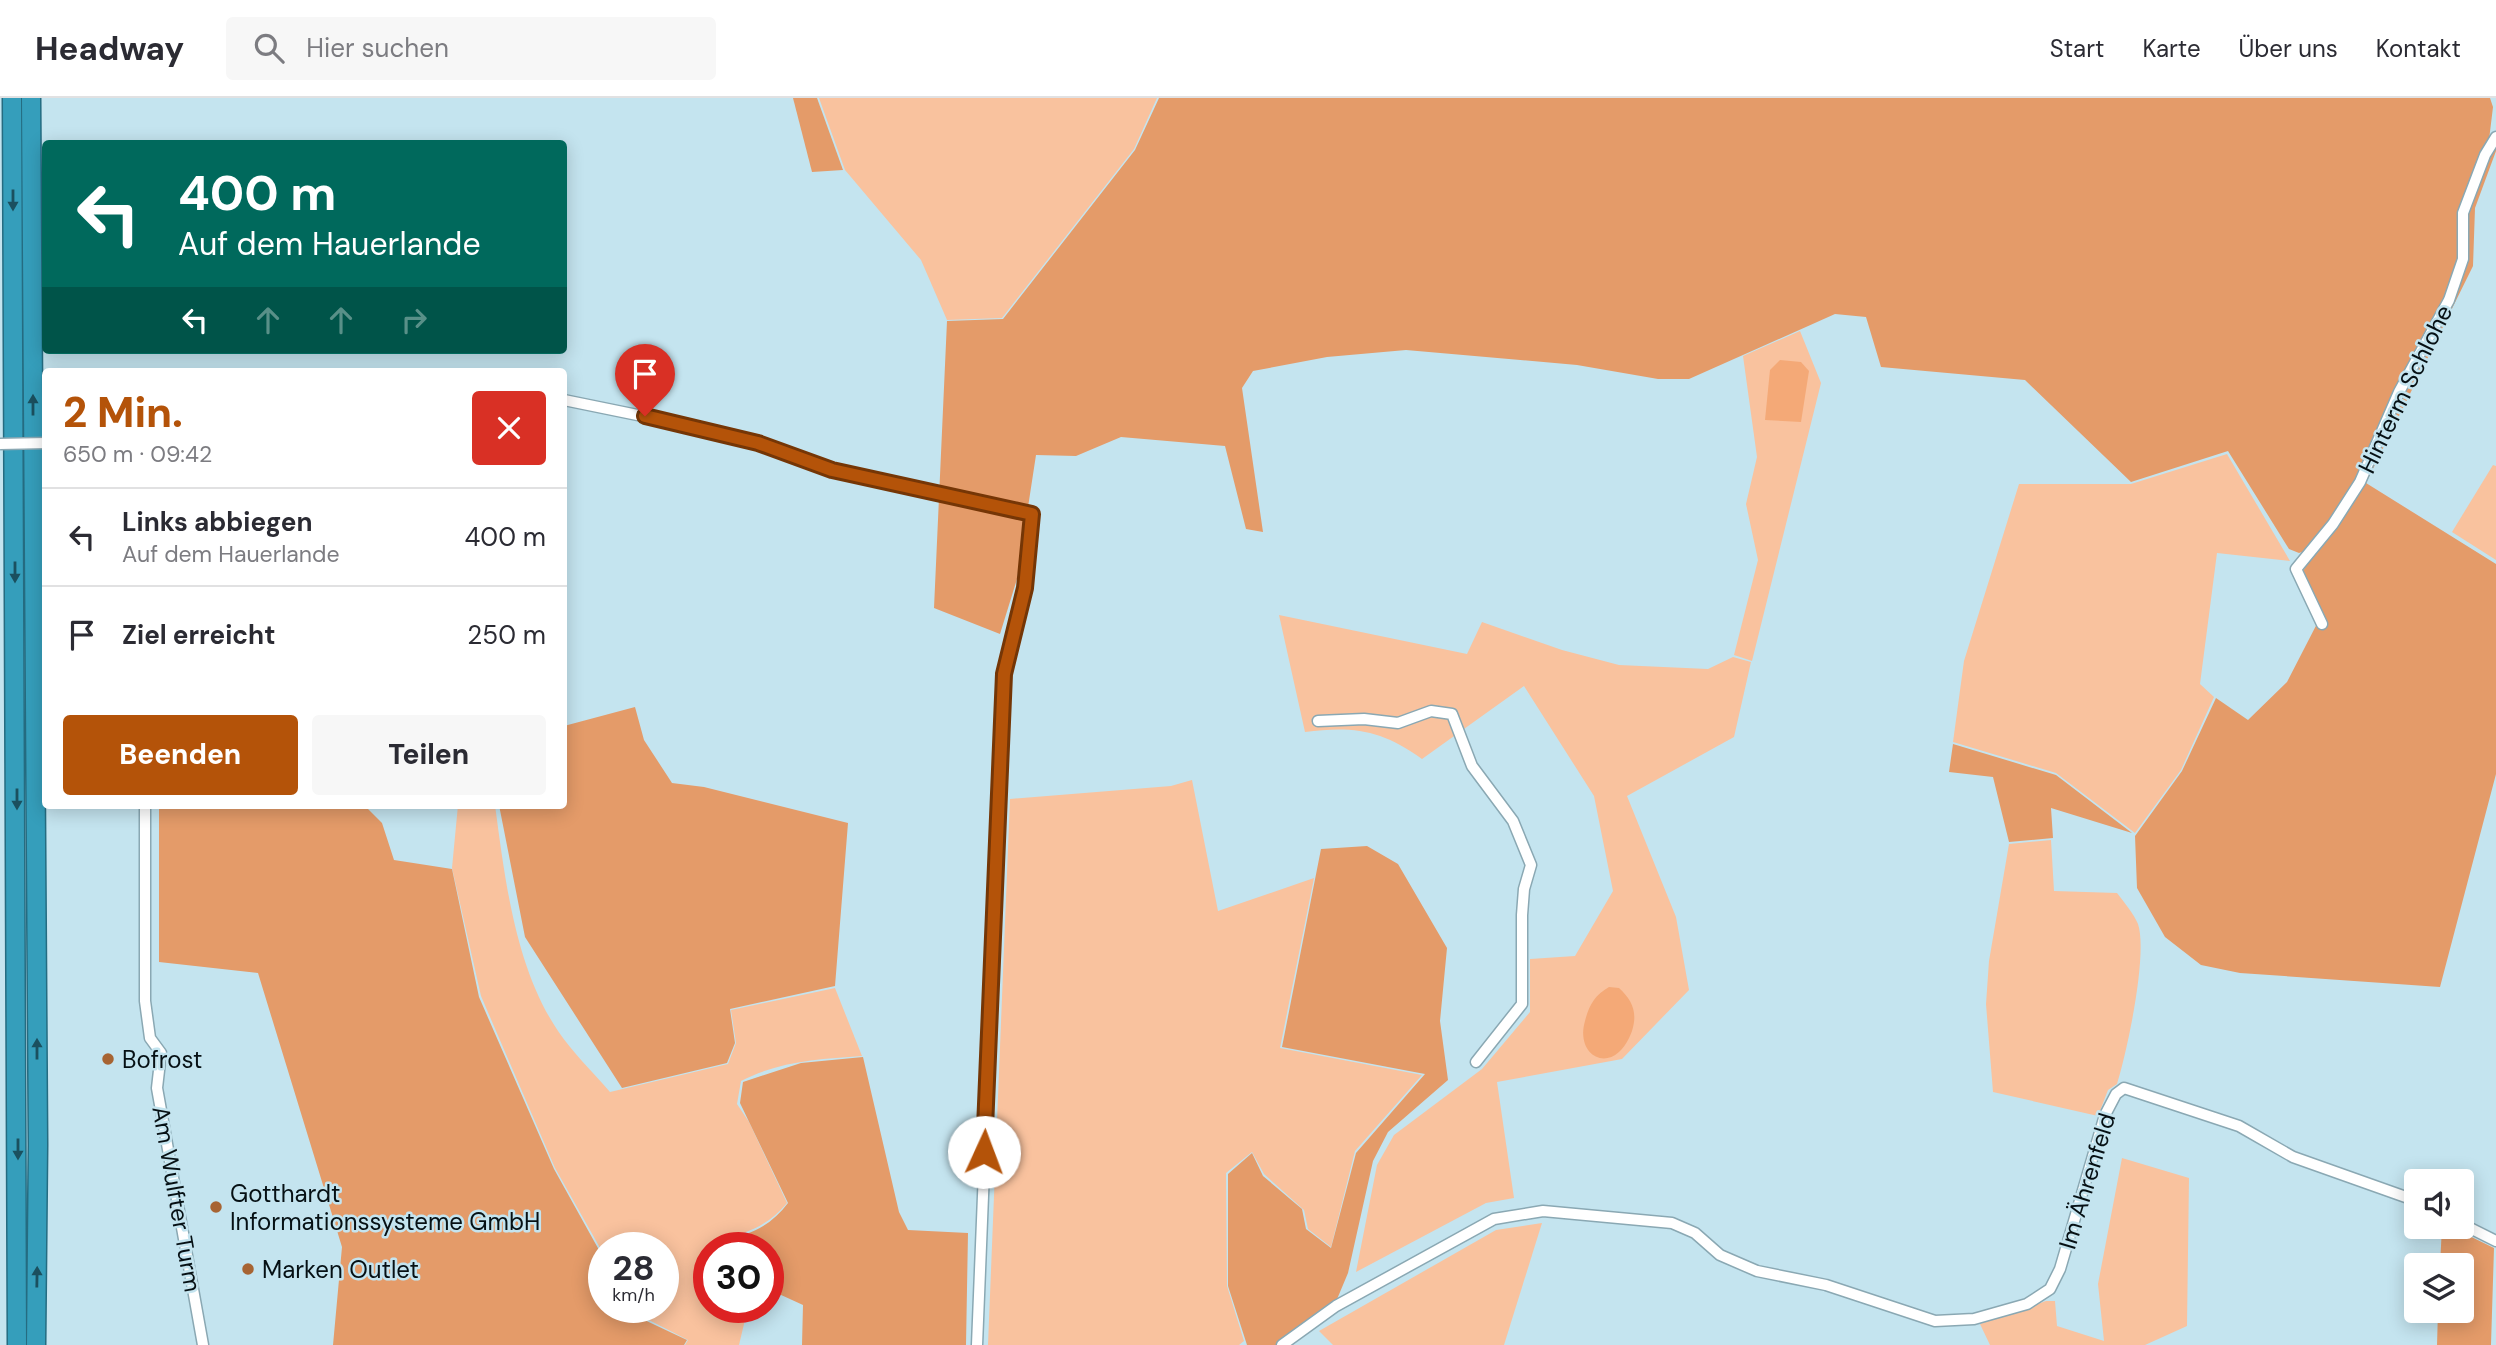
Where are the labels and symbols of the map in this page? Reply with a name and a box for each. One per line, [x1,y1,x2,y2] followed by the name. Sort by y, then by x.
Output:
[7,189,19,211] one-way arrow
[2351,300,2459,478] street label: Hinterm Schlohe
[615,344,675,416] pin
[27,394,39,416] one-way arrow
[9,561,21,583] one-way arrow
[11,789,22,811] one-way arrow
[32,1038,43,1060] one-way arrow
[122,1044,202,1075] place label: Bofrost
[100,1051,116,1067] marker: Bofrost
[145,1104,209,1294] street label: Am Wulfter Turm
[2052,1109,2122,1253] street label: Im Ährenfeld
[947,1115,1021,1189] position arrow
[12,1139,24,1161] one-way arrow
[230,1178,540,1237] place label: Gotthardt Informationssysteme GmbH
[208,1199,224,1215] marker: Gotthardt Informationssysteme GmbH
[693,1232,784,1323] speed limit sign: 30
[262,1254,419,1285] place label: Marken Outlet
[240,1261,256,1277] marker: Marken Outlet
[31,1266,43,1288] one-way arrow

